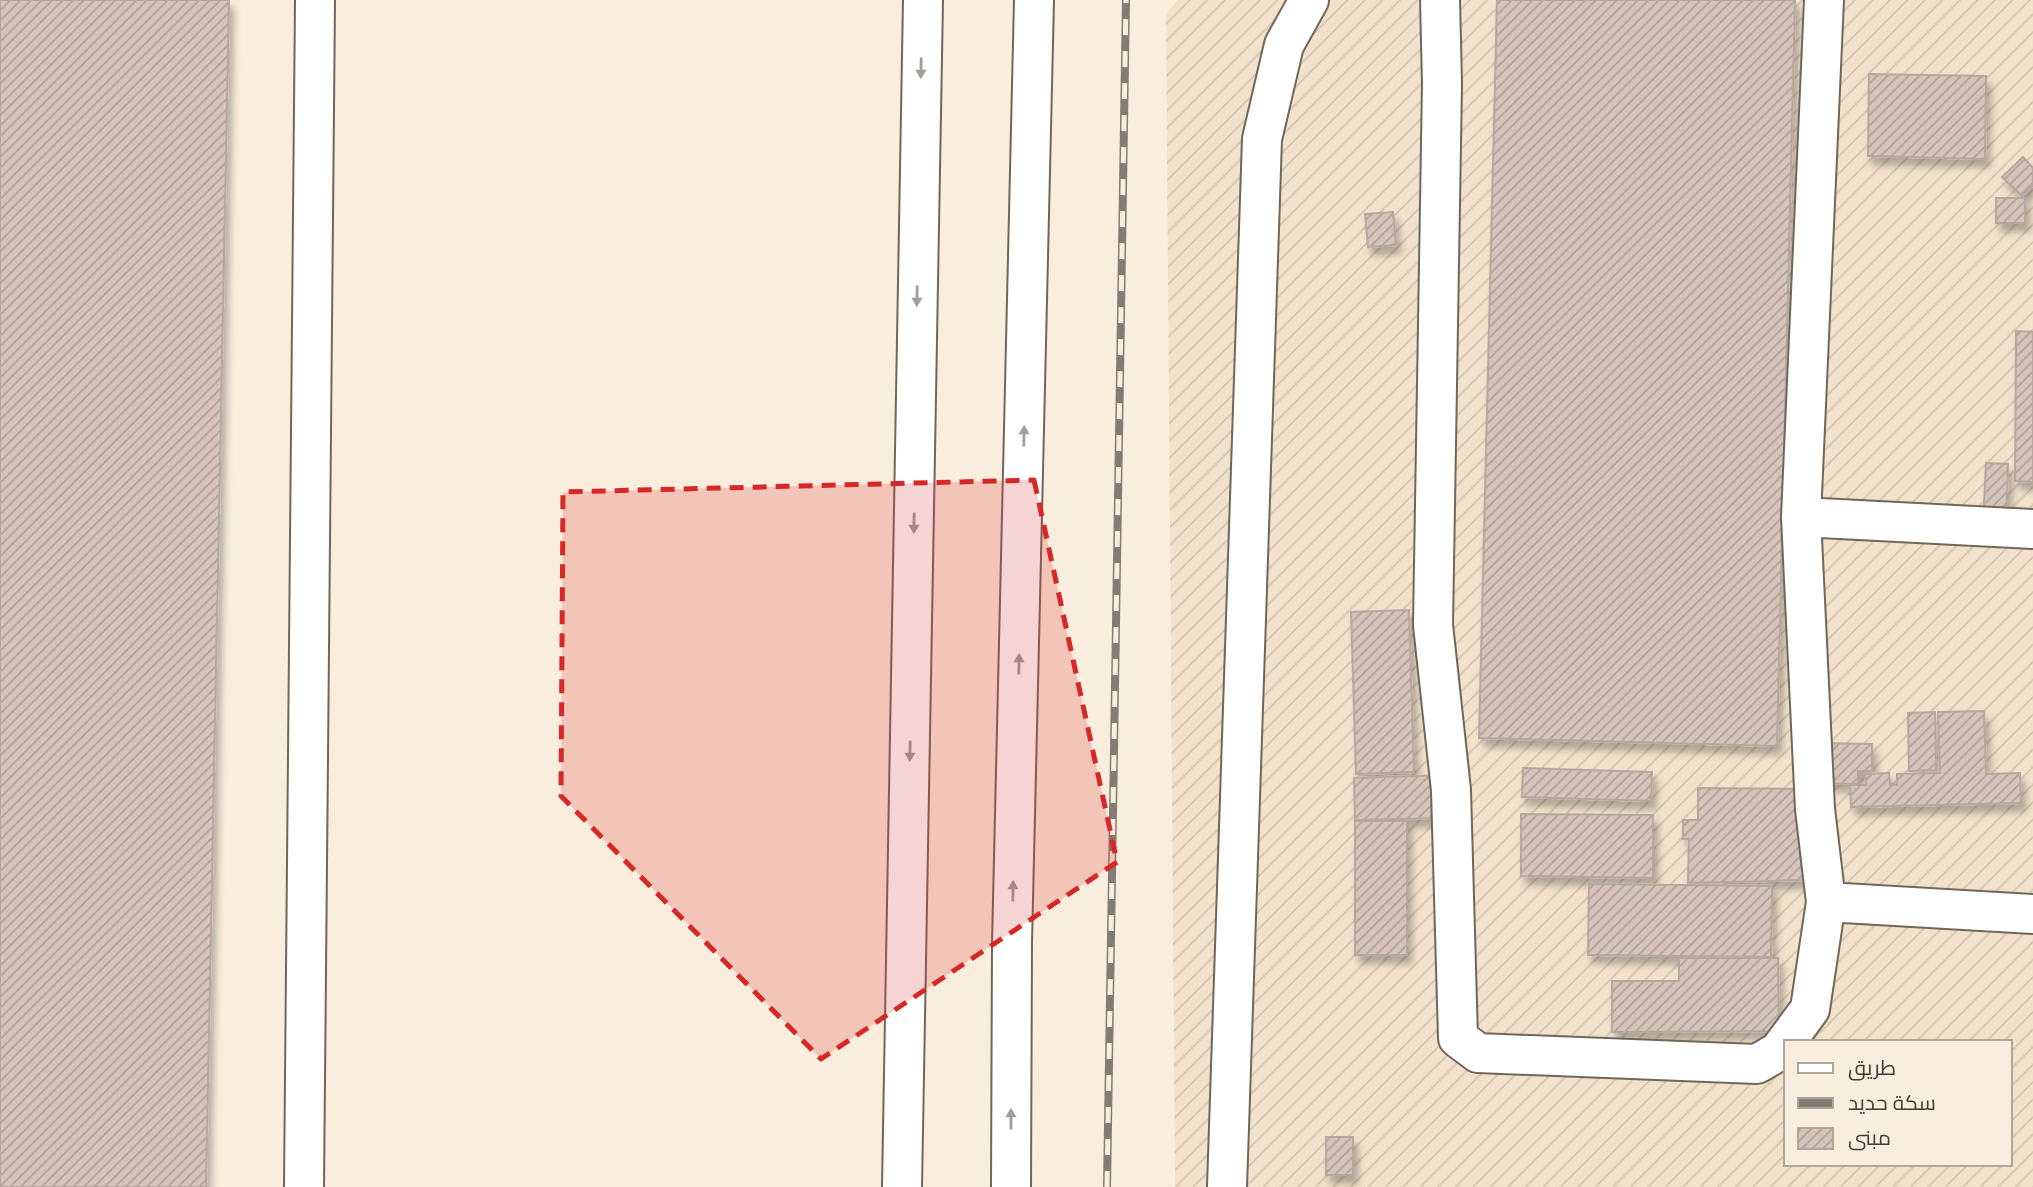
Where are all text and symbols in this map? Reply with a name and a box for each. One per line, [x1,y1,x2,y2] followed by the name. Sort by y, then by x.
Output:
[916,57,927,79] one-way arrow
[912,285,923,307] one-way arrow
[1018,425,1029,447] one-way arrow
[908,512,919,534] one-way arrow
[1013,653,1024,675] one-way arrow
[904,740,915,762] one-way arrow
[1008,880,1019,902] one-way arrow
[1784,1040,2012,1166] legend
[1848,1055,1896,1081] text: طريق
[1848,1090,1936,1116] text: سكة حديد
[1005,1108,1017,1130] one-way arrow
[1848,1125,1891,1151] text: مبنى

